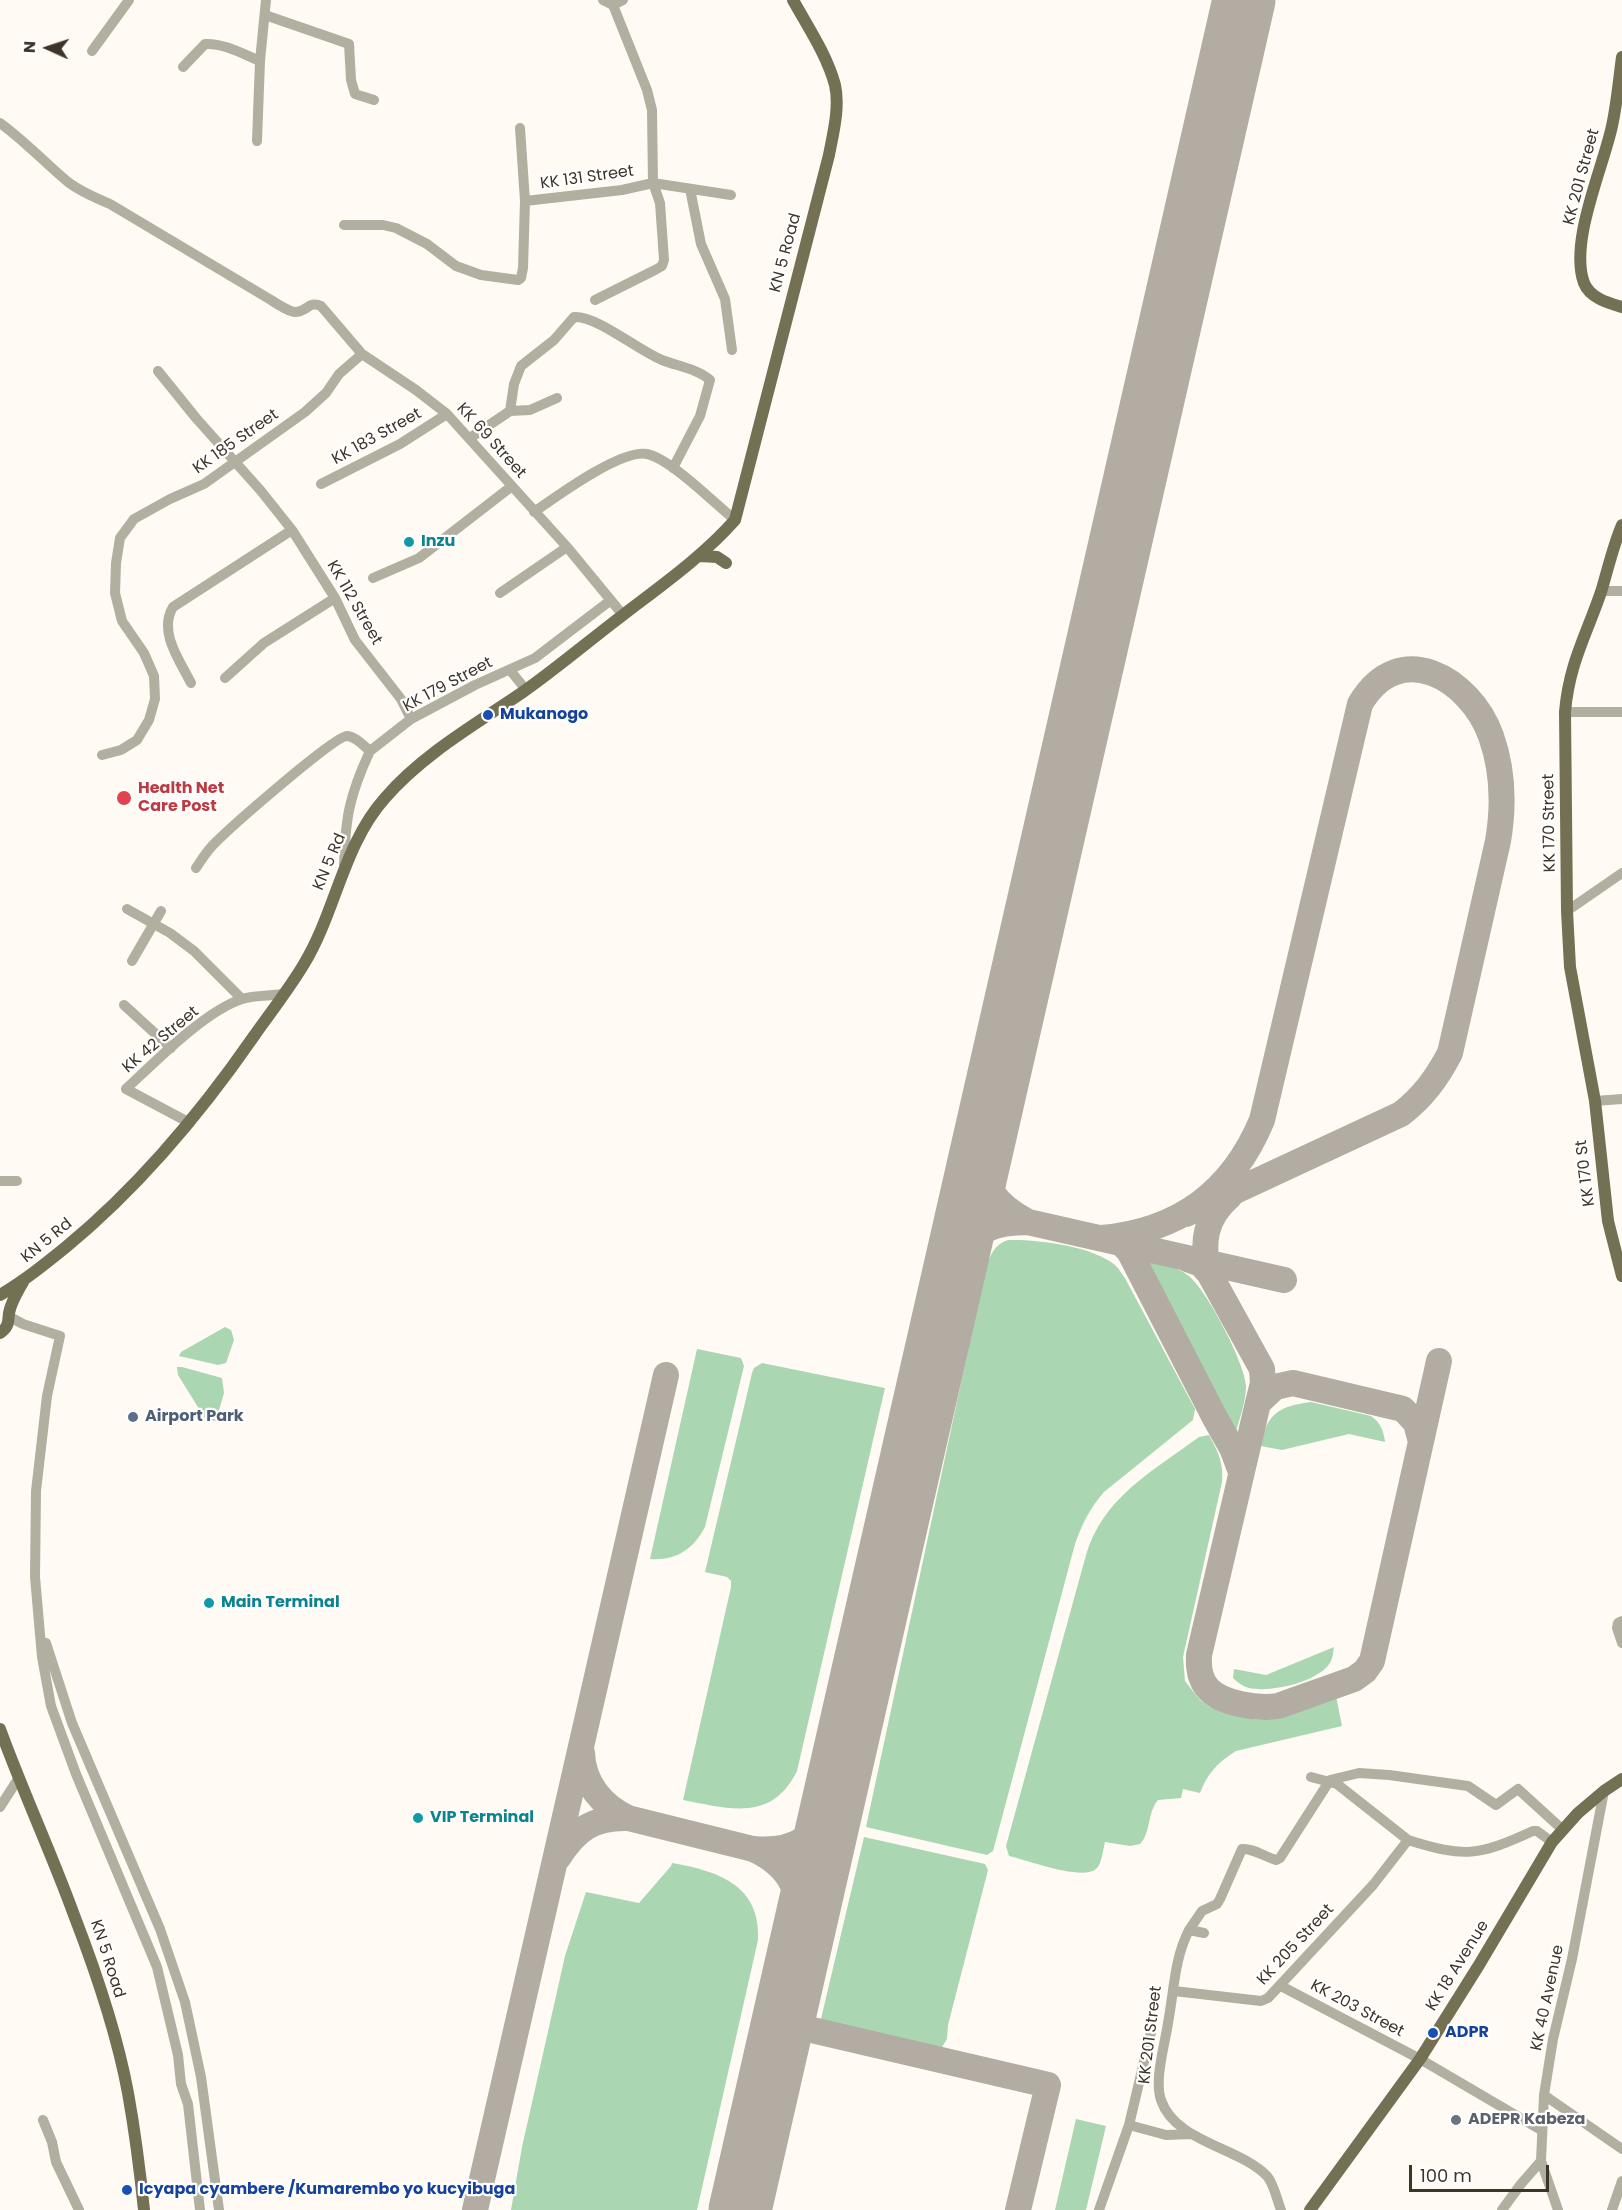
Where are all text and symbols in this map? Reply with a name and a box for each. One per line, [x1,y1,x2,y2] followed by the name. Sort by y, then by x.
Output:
[18,18,78,78] north arrow
[18,40,41,54] text: N
[1560,127,1604,227] street label: KK 201 Street
[539,162,635,194] street label: KK 131 Street
[766,211,806,295] street label: KN 5 Road
[452,399,530,483] street label: KK 69 Street
[329,405,425,469] street label: KK 183 Street
[190,406,282,478] street label: KK 185 Street
[421,532,455,552] place label: Inzu
[402,535,416,549] marker: Inzu
[322,557,386,649] street label: KK 112 Street
[400,653,496,717] street label: KK 179 Street
[500,705,588,725] place label: Mukanogo
[481,708,495,722] marker: Mukanogo
[1540,774,1560,872] street label: KK 170 Street
[138,779,224,817] place label: Health Net Care Post
[115,789,133,807] marker: Health Net Care Post
[309,831,351,893] street label: KN 5 Rd
[119,1002,203,1078] street label: KK 42 Street
[1572,1139,1600,1207] street label: KK 170 St
[18,1215,76,1267] street label: KN 5 Rd
[145,1407,244,1427] place label: Airport Park
[126,1410,140,1424] marker: Airport Park
[221,1593,340,1613] place label: Main Terminal
[202,1596,216,1610] marker: Main Terminal
[430,1808,534,1828] place label: VIP Terminal
[411,1811,425,1825] marker: VIP Terminal
[1254,1900,1338,1990] street label: KK 205 Street
[1423,1917,1493,2015] street label: KK 18 Avenue
[85,1918,129,2000] street label: KN 5 Road
[1527,1943,1569,2053] street label: KK 40 Avenue
[1307,1976,1407,2042] street label: KK 203 Street
[1135,1985,1167,2085] street label: KK 201 Street
[1445,2023,1489,2043] place label: ADPR
[1426,2026,1440,2040] marker: ADPR
[1468,2110,1585,2130] place label: ADEPR Kabeza
[1449,2113,1463,2127] marker: ADEPR Kabeza
[1412,2153,1552,2191] scale bar
[1420,2163,1472,2188] text: 100 m
[139,2180,515,2200] place label: Icyapa cyambere /Kumarembo yo kucyibuga
[120,2183,134,2197] marker: Icyapa cyambere /Kumarembo yo kucyibuga

